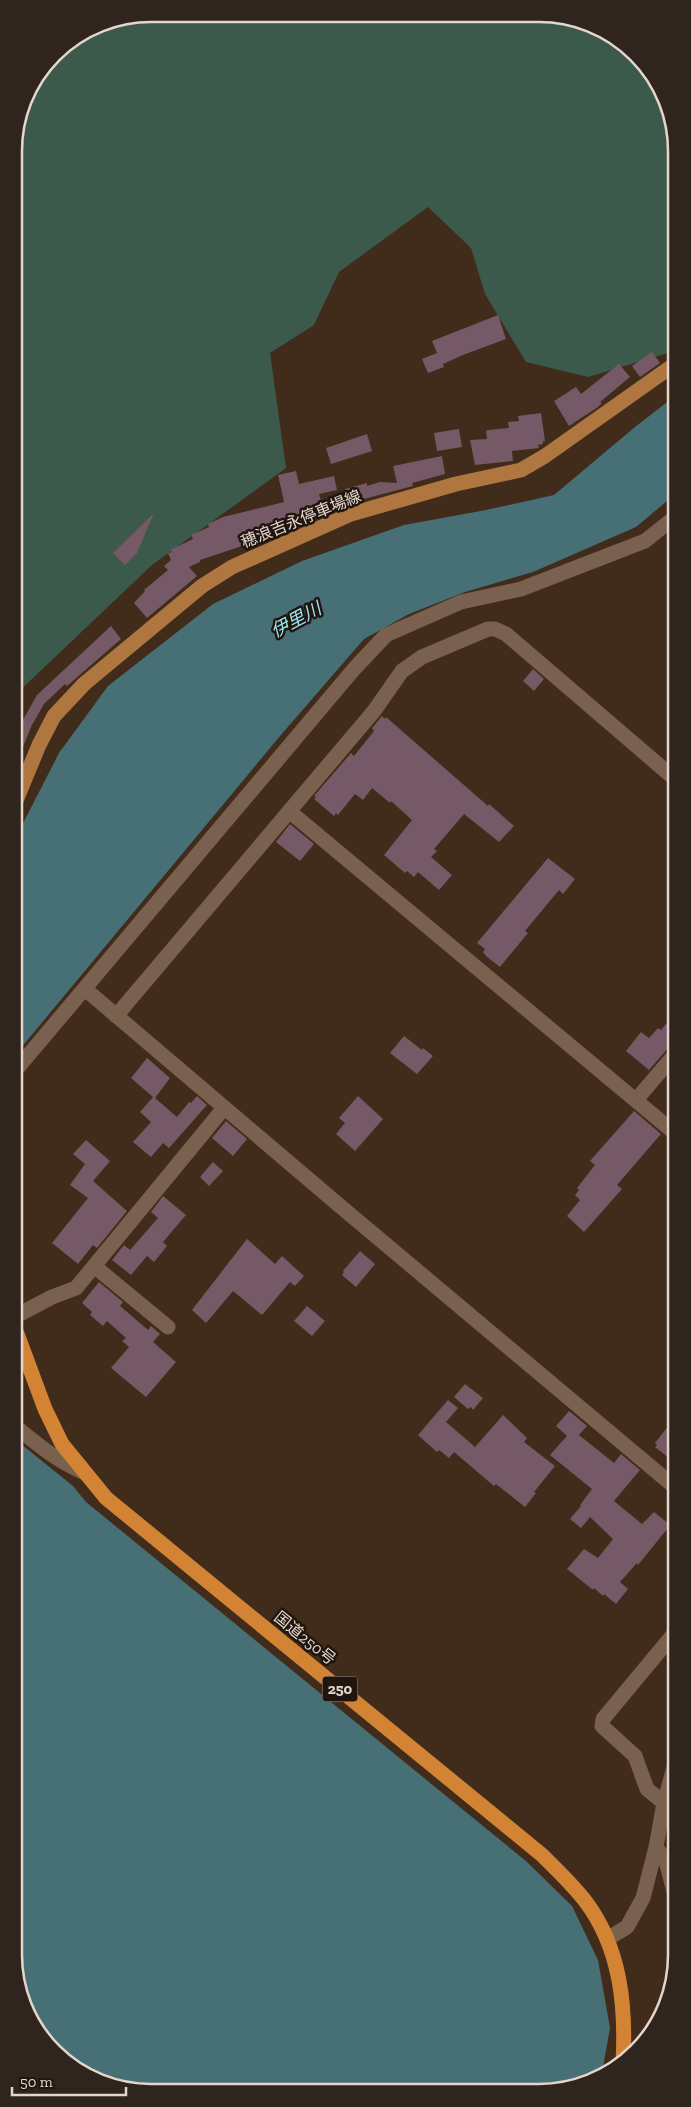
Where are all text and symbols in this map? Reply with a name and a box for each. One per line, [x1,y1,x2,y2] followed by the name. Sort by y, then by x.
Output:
[238,486,364,552] street label: 穂浪吉永停車場線
[267,597,327,642] water label: 伊里川
[270,1607,340,1669] street label: 国道250号
[322,1676,358,1702] road number: 250
[12,2064,126,2096] scale bar
[20,2073,53,2091] text: 50 m

